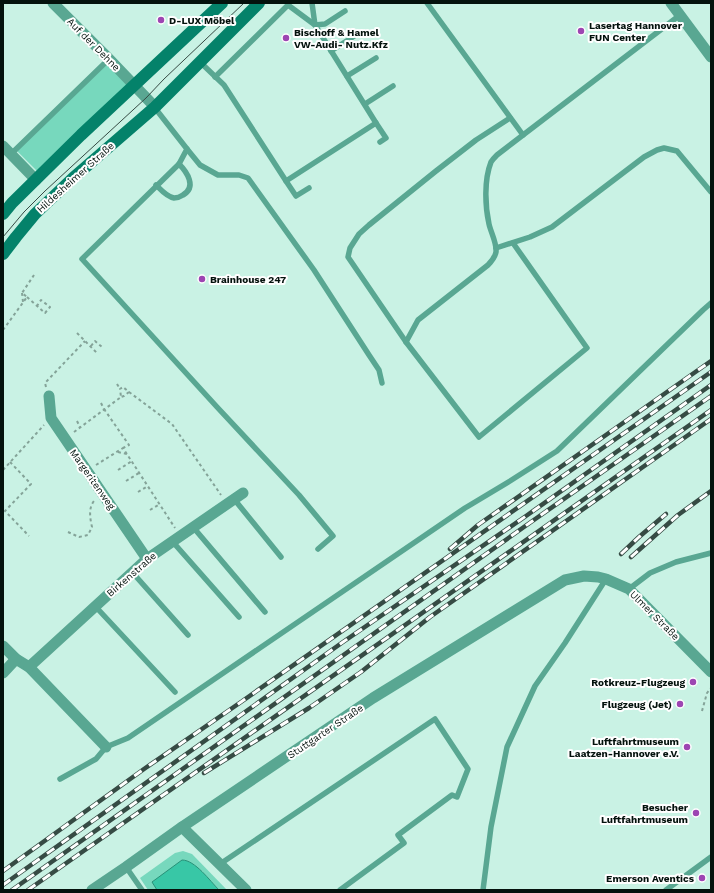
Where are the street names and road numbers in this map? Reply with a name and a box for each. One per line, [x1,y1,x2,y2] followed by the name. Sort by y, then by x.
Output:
[65,16,122,73] street label: Auf der Dehne
[35,140,116,215] street label: Hildesheimer Straße
[68,447,118,512] street label: Margeritenweg
[104,550,158,599] street label: Birkenstraße
[628,589,682,642] street label: Ulmer Straße
[285,702,365,761] street label: Stuttgarter Straße

